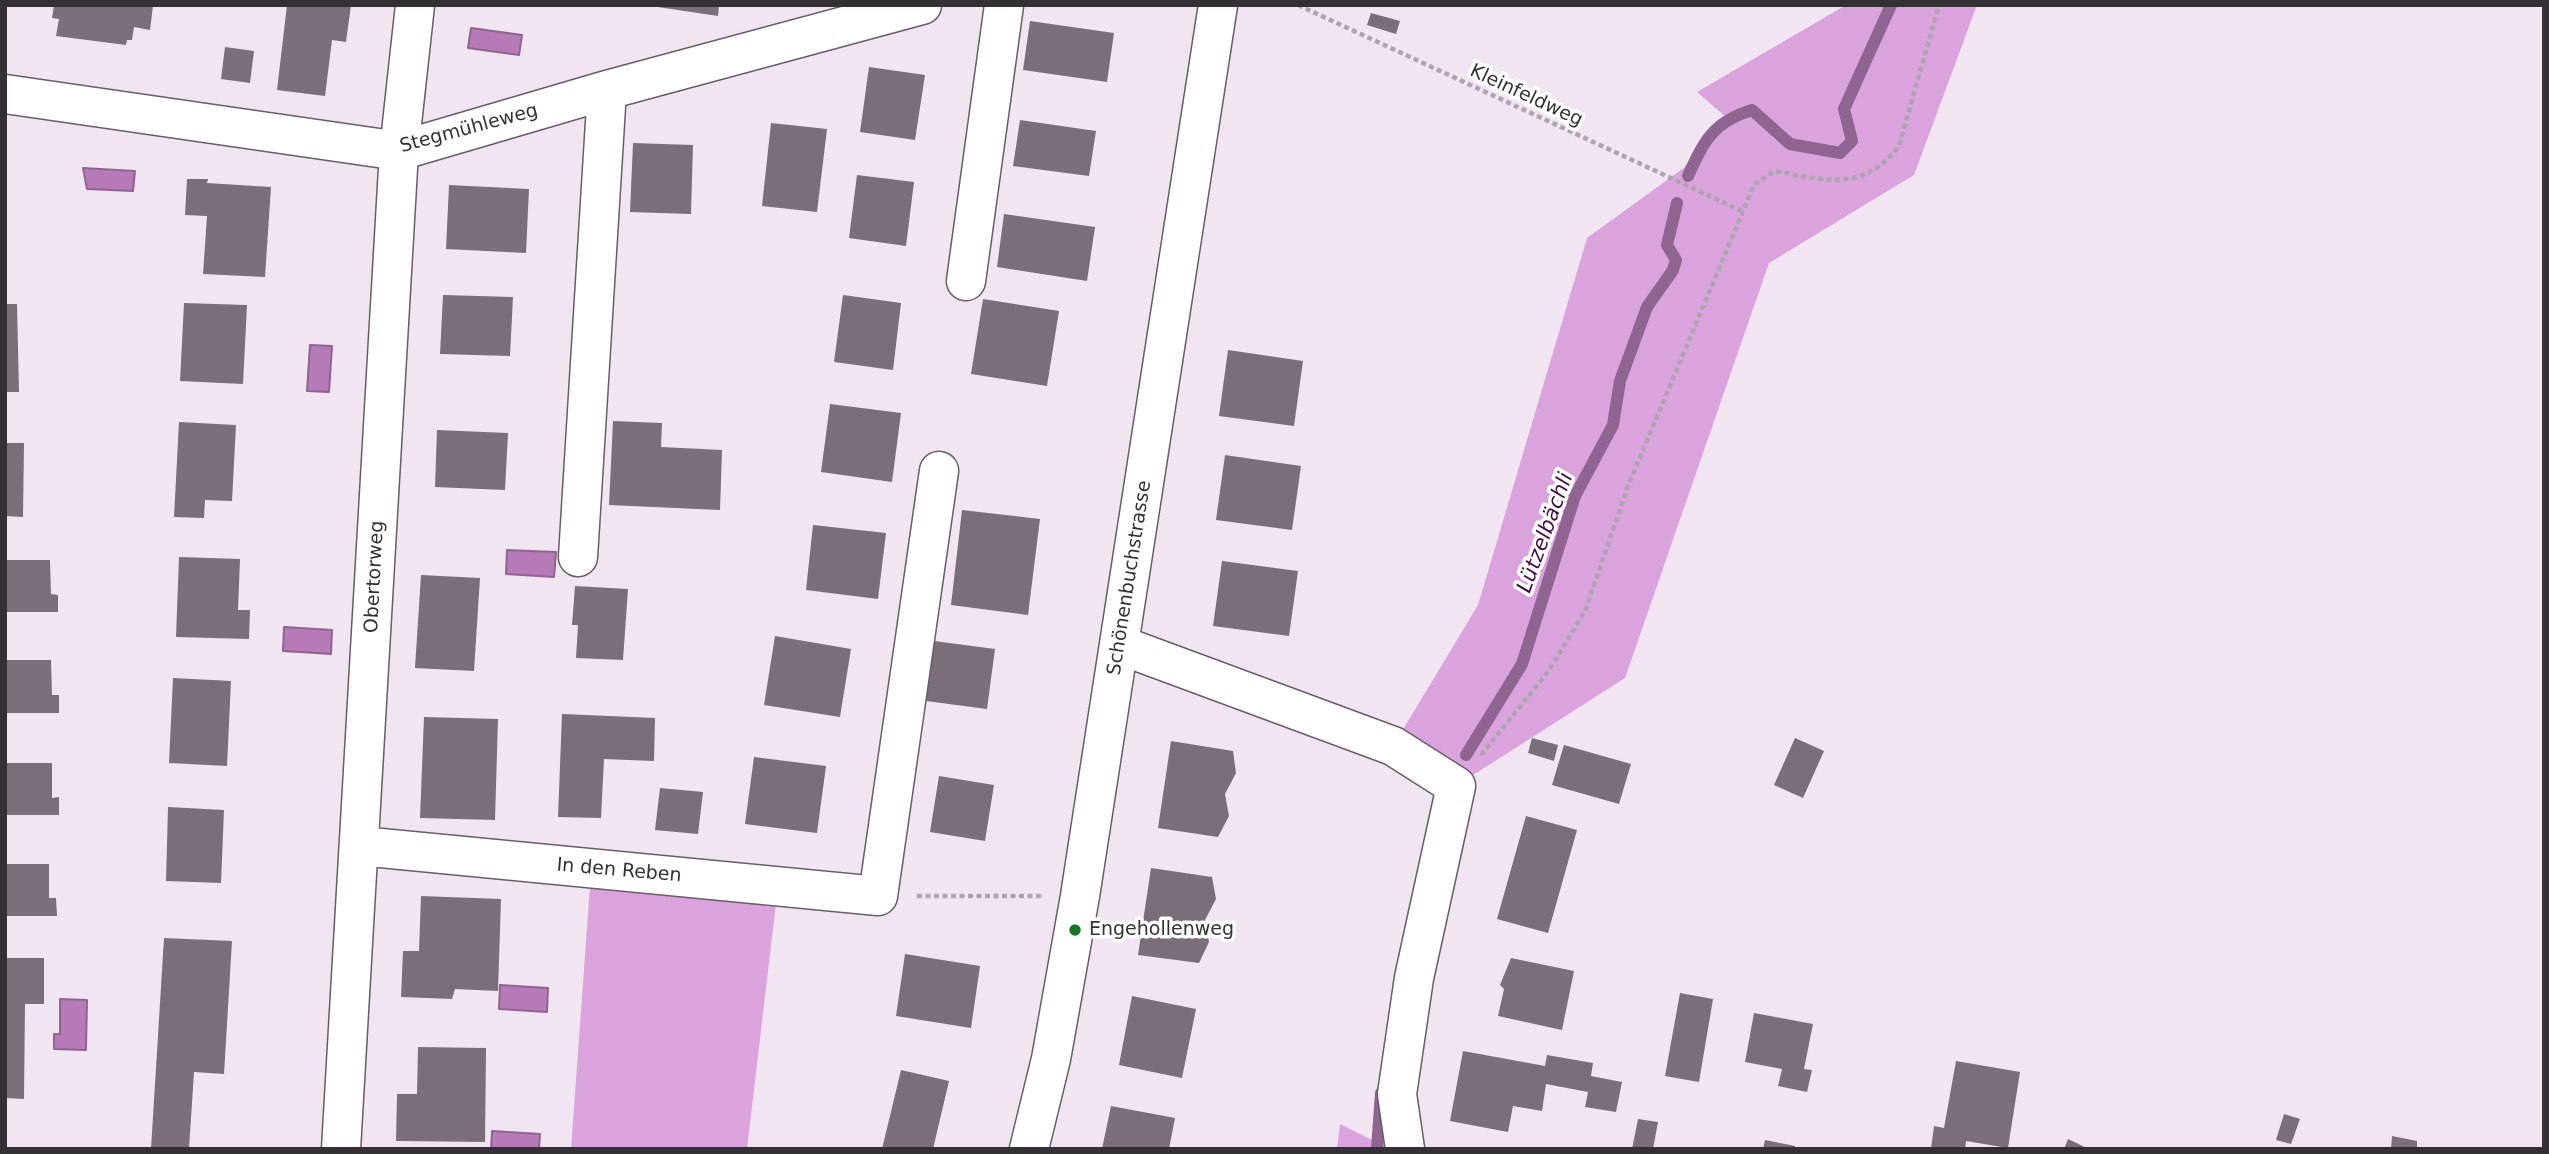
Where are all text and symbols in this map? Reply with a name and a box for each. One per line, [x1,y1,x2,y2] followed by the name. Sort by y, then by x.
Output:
[1466,60,1586,132] street label: Kleinfeldweg
[397,100,541,158] street label: Stegmühleweg
[1513,470,1579,596] water label: Lützelbächli
[1103,479,1157,677] street label: Schönenbuchstrasse
[361,520,389,634] street label: Obertorweg
[556,854,682,888] street label: In den Reben
[1089,919,1234,941] place label: Engehollenweg
[1067,922,1083,938] marker: Engehollenweg

